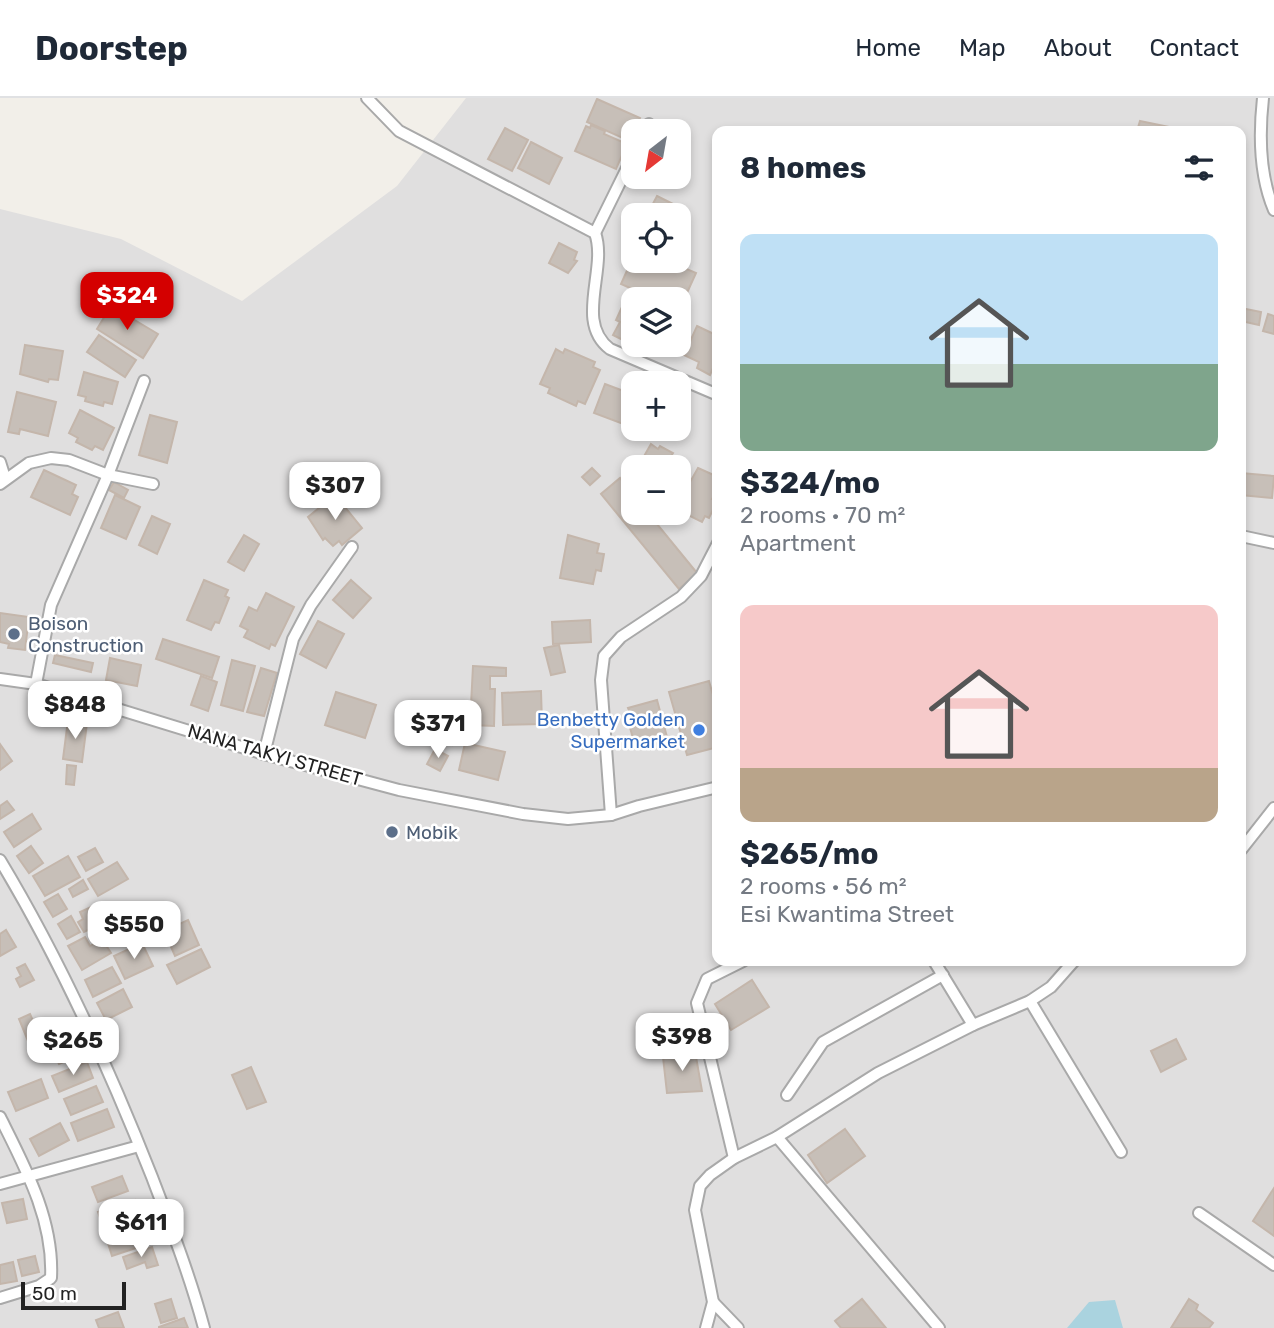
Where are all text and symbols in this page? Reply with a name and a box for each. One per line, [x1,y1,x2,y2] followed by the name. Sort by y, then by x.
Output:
[35,29,188,68] text: Doorstep
[855,34,921,62] text: Home
[959,34,1006,62] text: Map
[1044,34,1112,62] text: About
[1150,34,1239,62] text: Contact
[621,119,691,189] north arrow
[621,119,691,525] map controls
[1180,149,1218,187] icon: filters
[740,150,866,186] text: 8 homes
[621,203,691,273] button: locate
[86,272,168,332] pin: $324
[916,280,1042,406] icon: home
[96,281,158,309] text: $324
[621,287,691,357] button: layers
[621,371,691,441] button: +
[621,455,691,525] button: −
[294,462,376,522] pin: $307
[740,465,880,501] text: $324/mo
[305,471,365,499] text: $307
[740,501,905,529] text: 2 rooms · 70 m²
[740,529,856,557] text: Apartment
[28,612,144,657] place label: Boison Construction
[6,626,22,642] marker: Boison Construction
[916,651,1042,777] icon: home
[34,682,116,741] pin: $848
[44,690,106,718] text: $848
[397,700,479,760] pin: $371
[537,708,686,753] place label: Benbetty Golden Supermarket
[410,709,466,737] text: $371
[185,719,365,791] street label: NANA TAKYI STREET
[691,722,707,738] marker: Benbetty Golden Supermarket
[406,821,458,844] place label: Mobik
[384,824,400,840] marker: Mobik
[740,836,879,872] text: $265/mo
[740,872,907,900] text: 2 rooms · 56 m²
[740,900,954,928] text: Esi Kwantima Street
[93,902,175,961] pin: $550
[104,910,164,938] text: $550
[641,1014,723,1073] pin: $398
[32,1018,114,1077] pin: $265
[652,1022,712,1050] text: $398
[43,1026,103,1054] text: $265
[100,1200,182,1259] pin: $611
[115,1208,167,1236] text: $611
[21,1279,126,1311] scale bar
[32,1282,77,1305] text: 50 m

